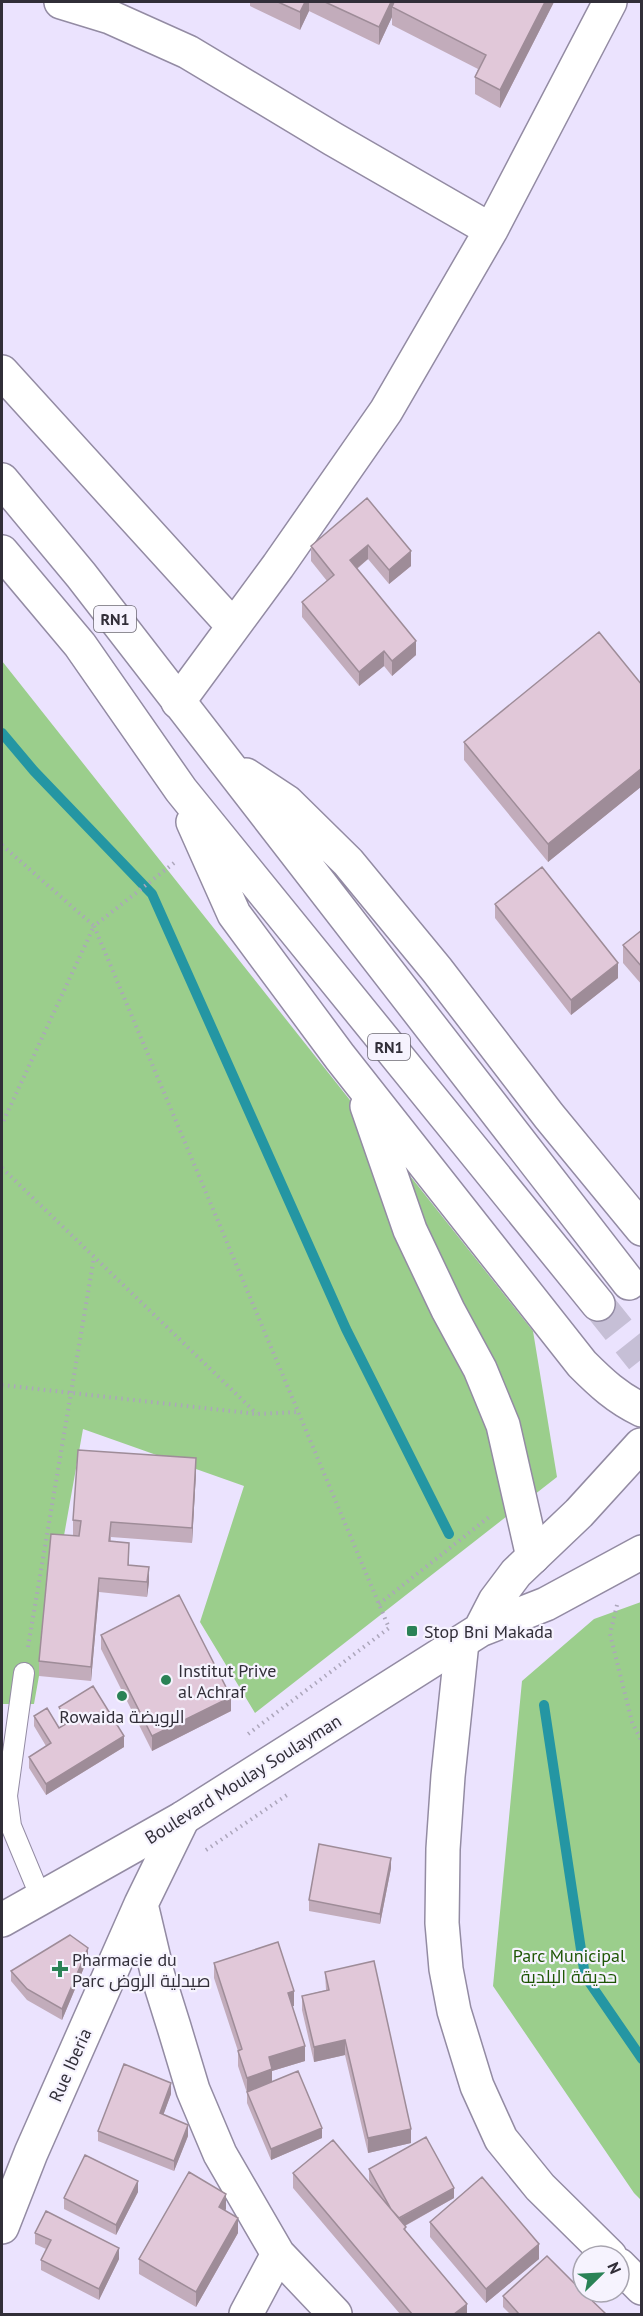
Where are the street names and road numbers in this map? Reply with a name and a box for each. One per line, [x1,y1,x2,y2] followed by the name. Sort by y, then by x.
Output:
[94,606,136,632] road number: RN1
[368,1034,410,1060] road number: RN1
[141,1709,345,1849] street label: Boulevard Moulay Soulayman
[44,2025,96,2105] street label: Rue Iberia

